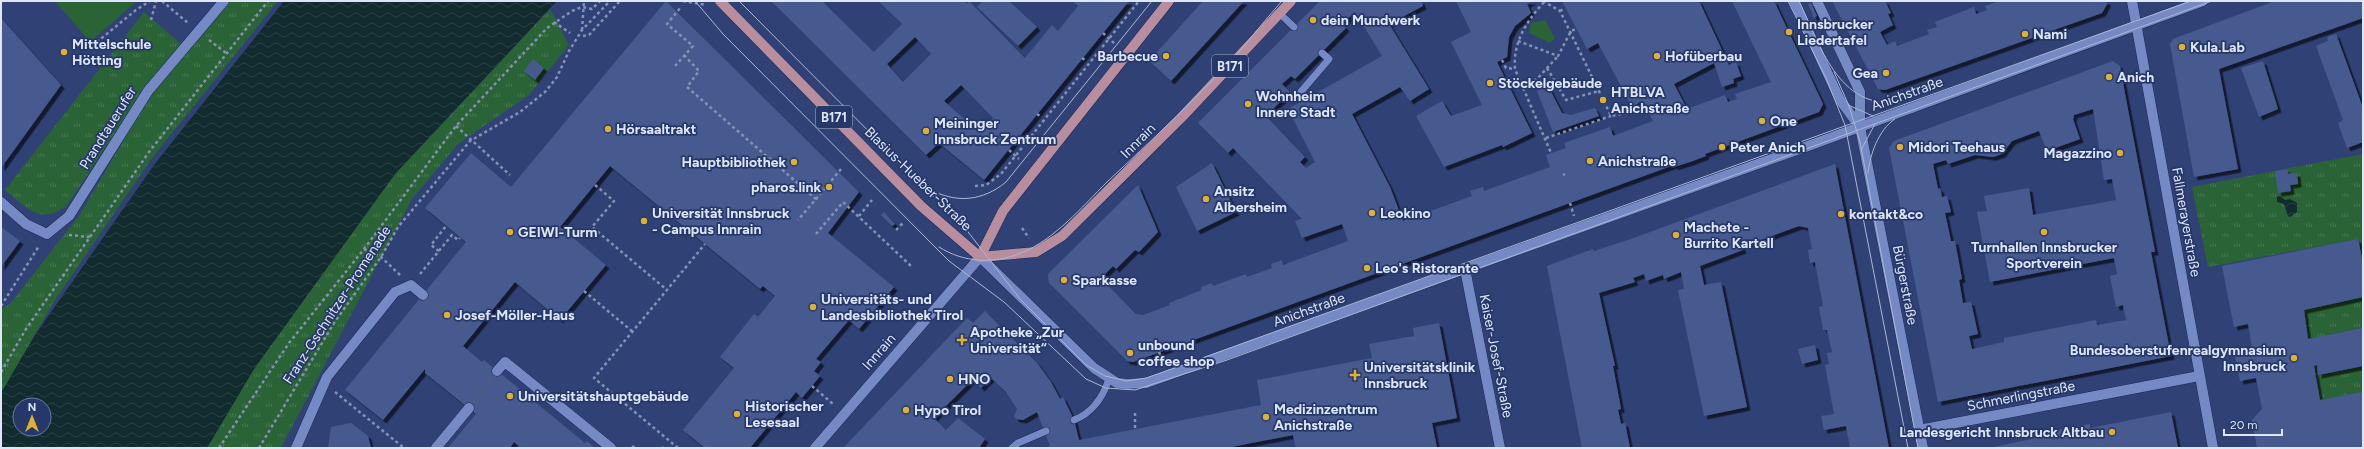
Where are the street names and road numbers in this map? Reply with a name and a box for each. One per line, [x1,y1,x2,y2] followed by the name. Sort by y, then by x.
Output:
[1212,55,1248,77] road number: B171
[1869,73,1946,115] street label: Anichstraße
[76,83,140,172] street label: Prandtauerufer
[816,106,852,128] road number: B171
[1117,120,1159,162] street label: Innrain
[861,123,975,235] street label: Blasius-Hueber-Straße
[2168,166,2204,278] street label: Fallmerayerstraße
[279,222,395,387] street label: Franz-Gschnitzer-Promenade
[1889,244,1921,327] street label: Bürgerstraße
[1271,289,1348,331] street label: Anichstraße
[1476,293,1516,419] street label: Kaiser-Josef-Straße
[859,330,899,374] street label: Innrain
[1965,377,2077,415] street label: Schmerlingstraße

